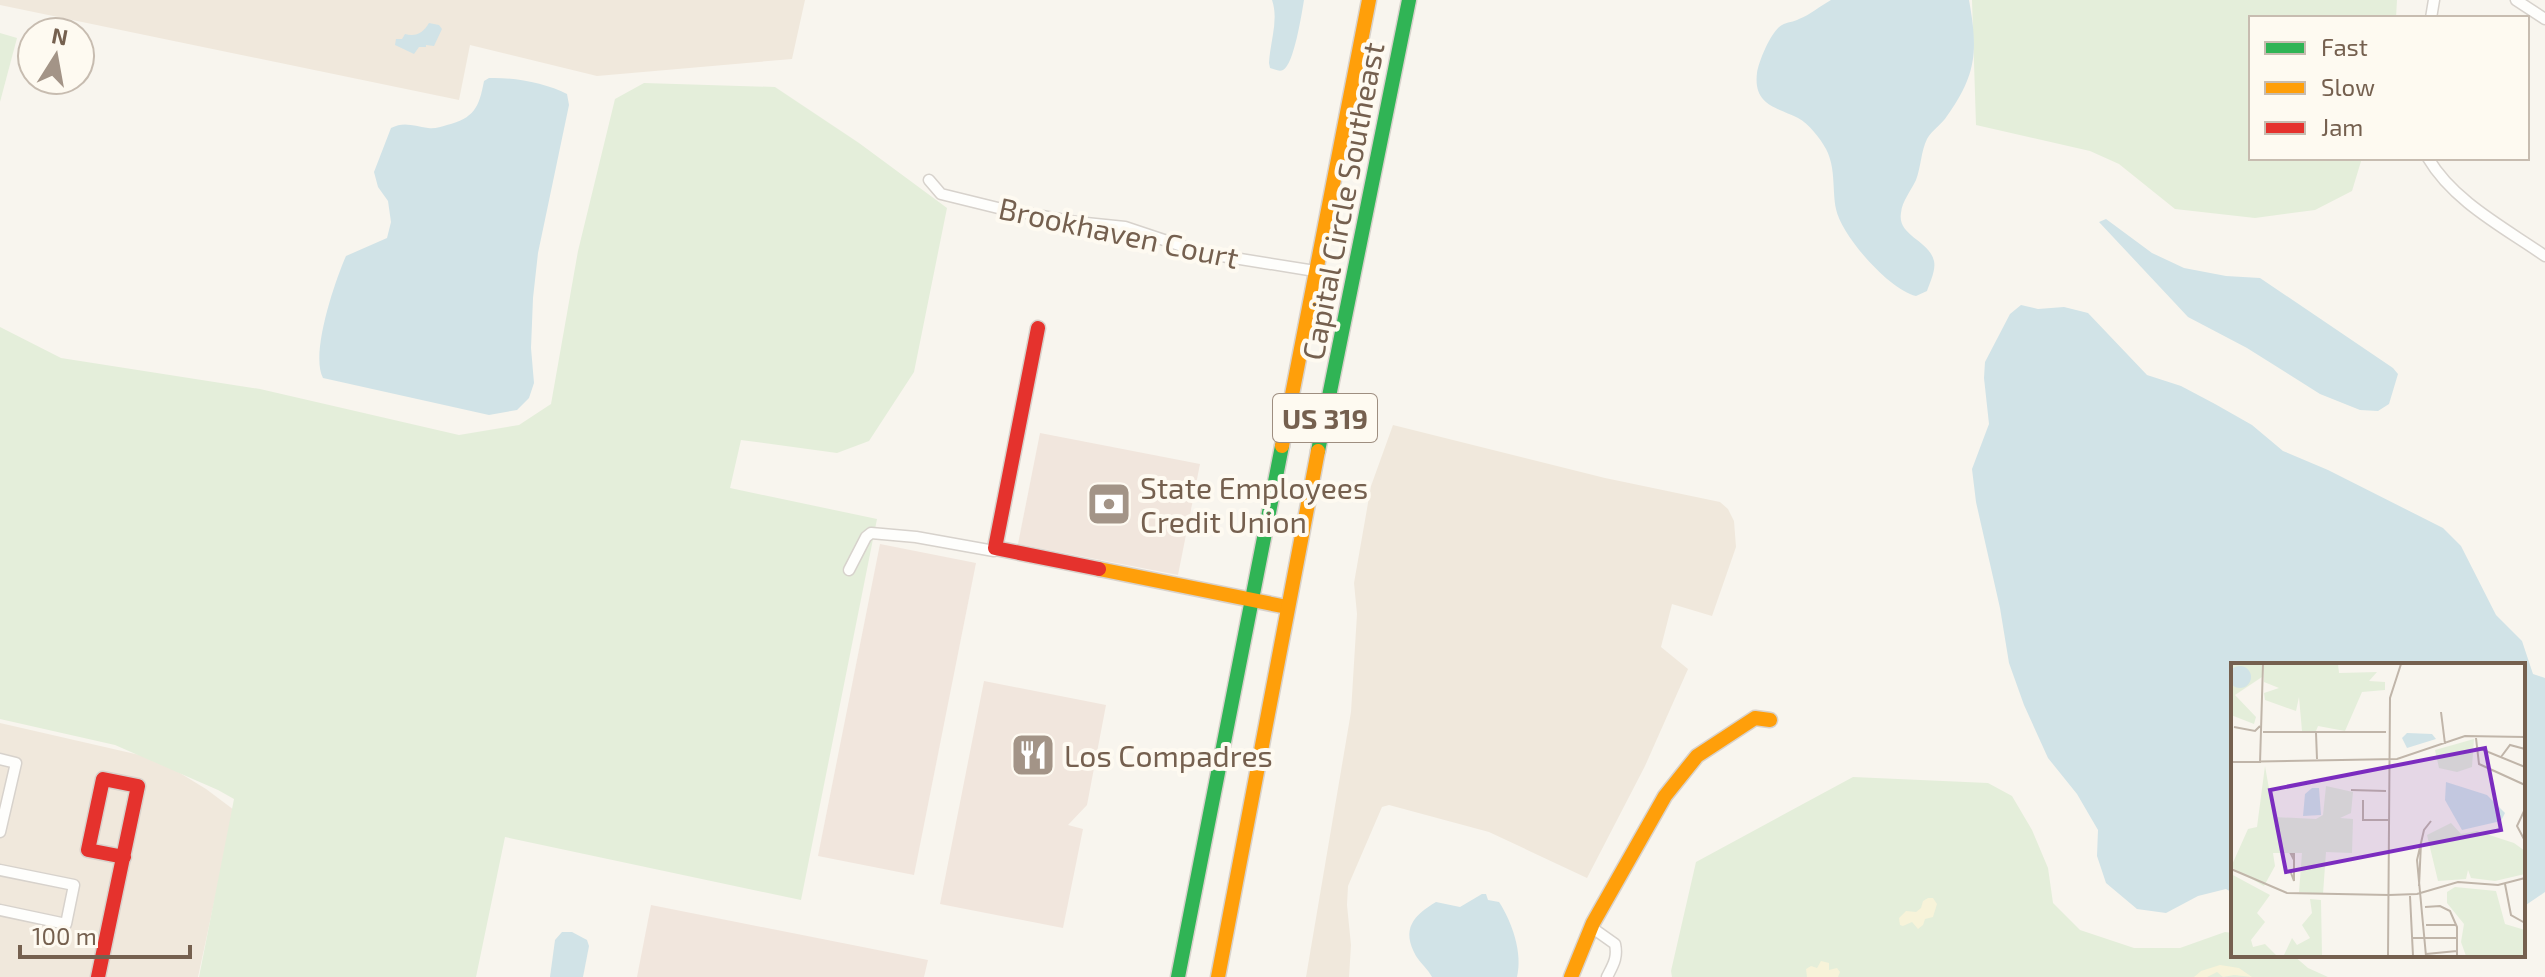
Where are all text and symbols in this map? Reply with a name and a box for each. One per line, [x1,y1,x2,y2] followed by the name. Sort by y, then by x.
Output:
[16,16,96,96] north arrow
[2249,16,2529,160] legend
[50,21,70,50] text: N
[2321,32,2368,61] text: Fast
[1294,39,1390,363] street label: Capital Circle Southeast
[2321,72,2375,101] text: Slow
[2321,112,2363,141] text: Jam
[996,189,1242,275] street label: Brookhaven Court
[1273,394,1377,442] road number: US 319
[1140,469,1368,539] place label: State Employees Credit Union
[1085,480,1133,528] bank icon: State Employees Credit Union
[2231,663,2525,957] inset map
[1009,731,1057,779] restaurant icon: Los Compadres
[1064,737,1273,773] place label: Los Compadres
[20,909,190,959] scale bar
[32,921,97,950] text: 100 m

